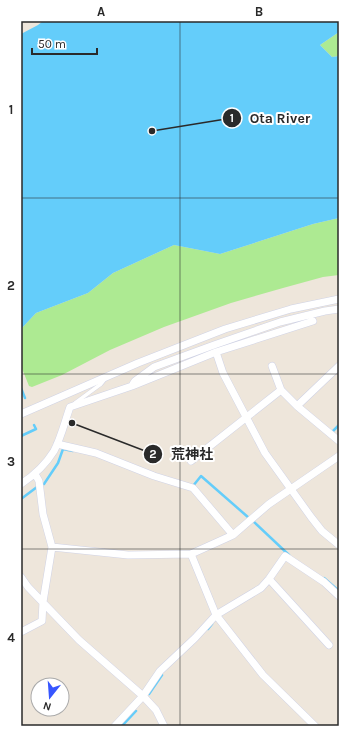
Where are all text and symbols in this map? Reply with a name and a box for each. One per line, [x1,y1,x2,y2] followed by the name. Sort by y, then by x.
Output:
[97,4,105,19] text: A
[255,4,263,19] text: B
[32,30,97,56] scale bar
[38,37,66,51] text: 50 m
[9,102,13,117] text: 1
[222,105,318,131] callout: Ota River
[250,110,311,127] text: Ota River
[230,111,234,125] text: 1
[7,278,15,293] text: 2
[143,441,221,467] callout: 荒神社
[171,446,213,463] text: 荒神社
[149,447,157,461] text: 2
[7,454,15,469] text: 3
[7,630,15,645] text: 4
[30,677,70,717] north arrow
[42,699,53,713] text: N

